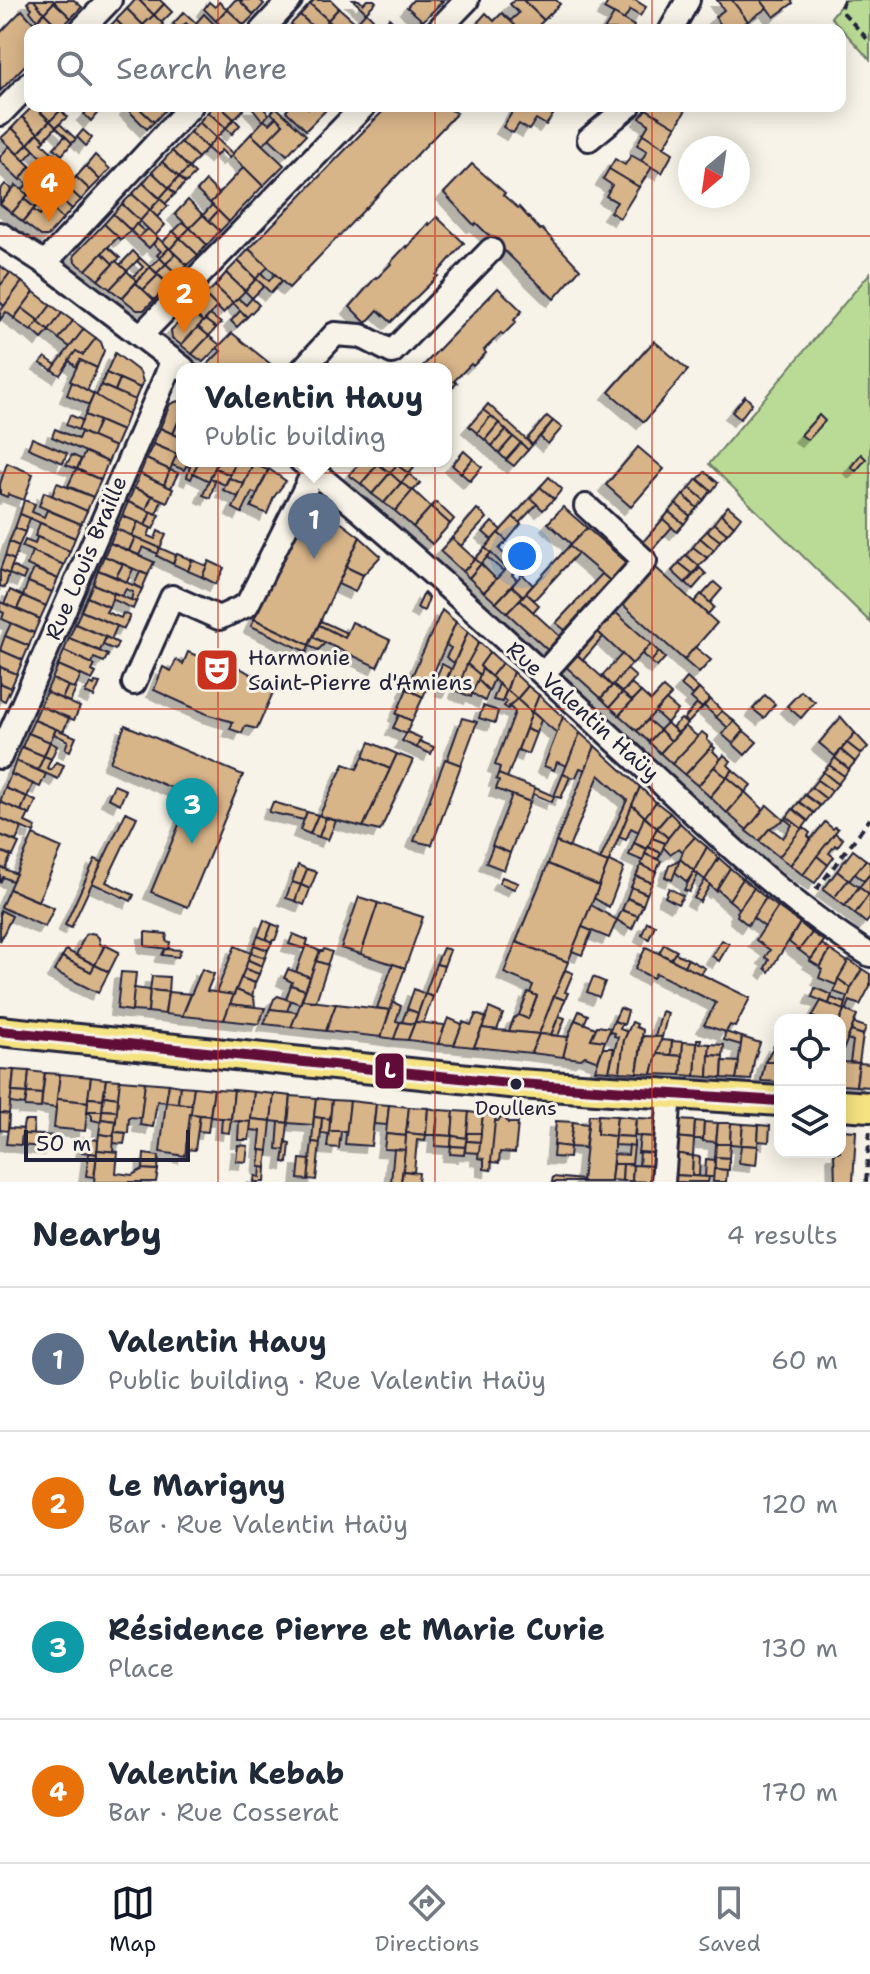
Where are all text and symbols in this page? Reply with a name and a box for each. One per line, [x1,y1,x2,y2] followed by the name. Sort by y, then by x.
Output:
[24,24,846,112] search box
[52,46,96,90] icon: search
[116,48,287,89] text: Search here
[678,136,750,208] north arrow
[23,156,75,222] pin: 4
[158,267,210,333] pin: 2
[176,363,452,467] popup
[205,377,423,418] text: Valentin Hauy
[205,418,386,453] text: Public building
[38,471,134,645] street label: Rue Louis Braille
[288,493,340,559] pin: 1
[502,536,542,576] your location
[500,635,666,787] street label: Rue Valentin Haüy
[248,643,473,697] place label: Harmonie Saint-Pierre d'Amiens
[193,646,241,694] theatre icon: Harmonie Saint-Pierre d'Amiens
[166,778,218,844] pin: 3
[774,1014,846,1158] map controls
[774,1014,846,1086] button: locate
[374,1052,405,1090] line badge: L
[384,1056,396,1085] text: L
[508,1076,524,1092] marker: Doullens
[774,1086,846,1158] button: layers
[475,1095,557,1121] place label: Doullens
[24,1126,190,1162] scale bar
[36,1129,91,1158] text: 50 m
[32,1211,162,1257] text: Nearby
[726,1217,838,1252] text: 4 results
[108,1321,327,1362] text: Valentin Hauy
[52,1342,64,1377] text: 1
[771,1342,838,1377] text: 60 m
[108,1362,546,1397] text: Public building · Rue Valentin Haüy
[108,1465,286,1506] text: Le Marigny
[49,1486,67,1521] text: 2
[762,1486,838,1521] text: 120 m
[108,1506,408,1541] text: Bar · Rue Valentin Haüy
[108,1609,605,1650] text: Résidence Pierre et Marie Curie
[49,1630,67,1665] text: 3
[761,1630,838,1665] text: 130 m
[108,1650,174,1685] text: Place
[108,1753,344,1794] text: Valentin Kebab
[49,1774,67,1809] text: 4
[761,1774,838,1809] text: 170 m
[108,1794,339,1829] text: Bar · Rue Cosserat
[109,1881,156,1958] tab: Map
[375,1881,480,1958] tab: Directions
[698,1881,761,1958] tab: Saved

